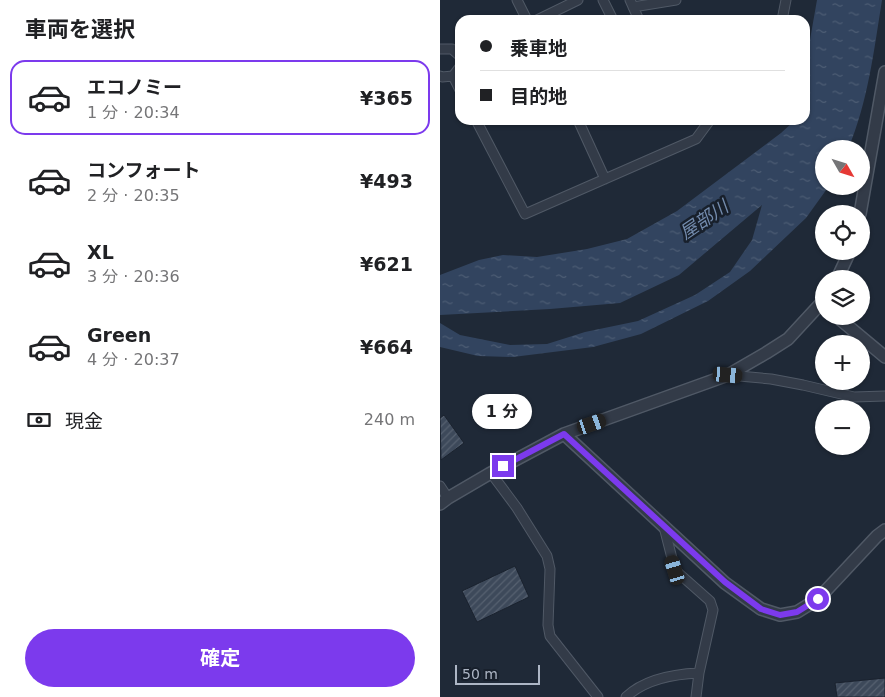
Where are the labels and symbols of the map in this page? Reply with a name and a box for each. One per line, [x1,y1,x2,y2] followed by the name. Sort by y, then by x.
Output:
[815,140,870,195] north arrow
[675,195,734,243] water label: 屋部川
[712,366,743,384] car
[473,394,533,428] callout: 1 分
[575,412,608,436] car
[492,455,514,477] route end
[663,553,686,587] car
[807,588,829,610] route start
[455,662,540,685] scale bar

